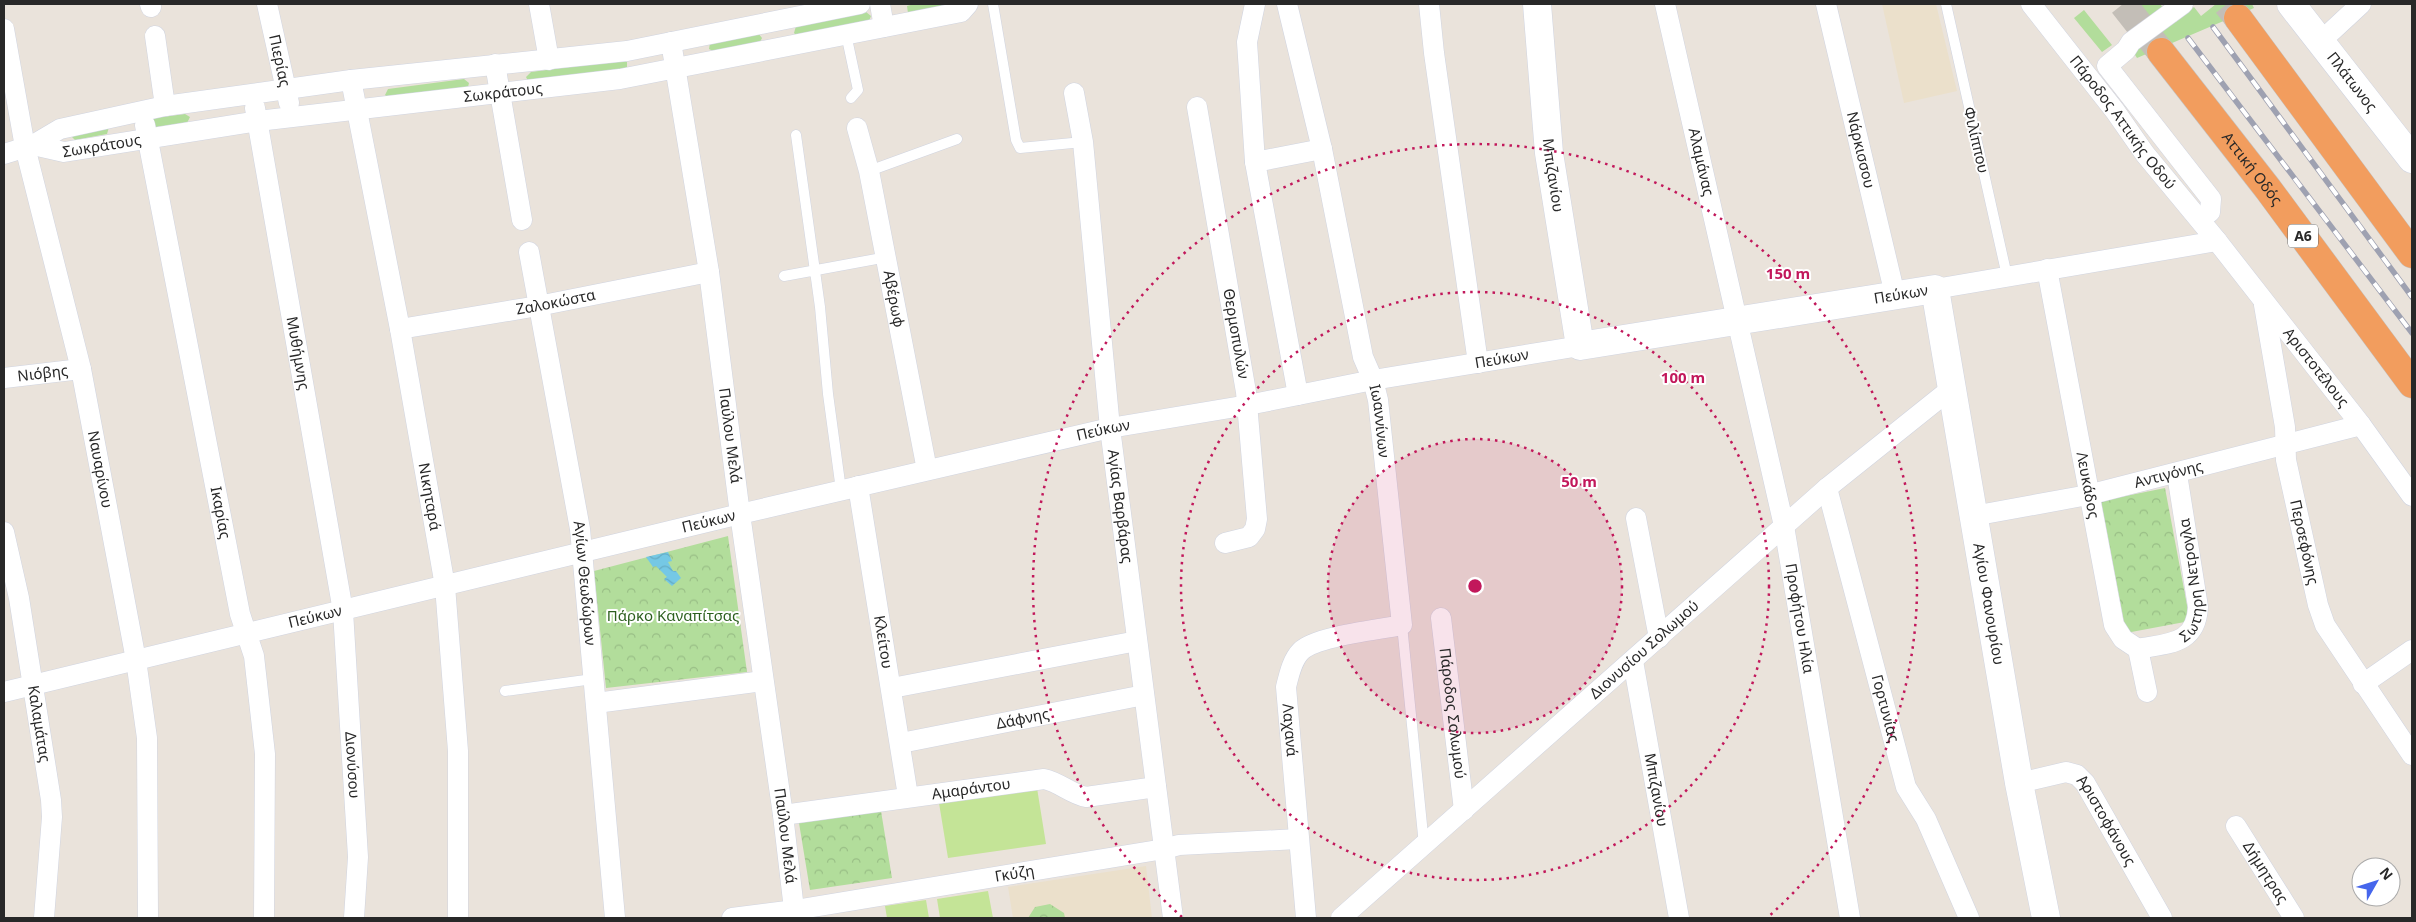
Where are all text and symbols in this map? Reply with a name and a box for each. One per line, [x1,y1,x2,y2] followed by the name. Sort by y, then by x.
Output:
[265,32,296,88] street label: Πιερίας
[2323,47,2382,115] street label: Πλάτωνος
[2066,51,2181,193] street label: Πάροδος Αττικής Οδού
[462,77,544,106] street label: Σωκράτους
[1960,105,1994,175] street label: Φιλίππου
[1843,109,1880,190] street label: Νάρκισσου
[1685,126,1719,198] street label: Αλαμάνας
[2218,127,2287,209] street label: Αττική Οδός
[61,129,142,161] street label: Σωκράτους
[1539,137,1569,213] street label: Μπιζανίου
[2288,225,2318,248] road number: Α6
[1766,263,1810,283] text: 150 m
[879,269,910,329] street label: Αβέρωφ
[1872,279,1929,308] street label: Πεύκων
[514,284,598,319] street label: Ζαλοκώστα
[1219,287,1255,380] street label: Θερμοπυλών
[283,315,315,391] street label: Μυθήμνης
[2279,323,2354,411] street label: Αριστοτέλους
[1473,344,1530,372] street label: Πεύκων
[16,360,69,385] street label: Νιόβης
[1661,367,1705,387] text: 100 m
[1365,382,1395,459] street label: Ιωαννίνων
[715,387,747,485] street label: Παύλου Μελά
[1074,414,1132,445] street label: Πεύκων
[84,429,118,510] street label: Ναυαρίνου
[1104,448,1138,564] street label: Αγίας Βαρβάρας
[2073,450,2105,520] street label: Λευκάδος
[2132,455,2205,492] street label: Αντιγόνης
[415,461,446,533] street label: Νικηταρά
[1561,471,1597,491] text: 50 m
[206,485,236,540] street label: Ικαρίας
[2286,497,2324,587] street label: Περσεφόνης
[680,504,738,537] street label: Πεύκων
[2173,517,2207,646] street label: Σωτηρη Νετρογλα
[570,519,601,647] street label: Αγίων Θεωδώρων
[1969,541,2010,666] street label: Αγίου Φανουρίου
[1781,562,1820,675] street label: Προφήτου Ηλία
[1466,577,1484,595] centre of rings
[1585,595,1703,703] street label: Διονυσίου Σολωμού
[286,600,344,632] street label: Πεύκων
[607,605,739,625] park label: Πάρκο Καναπίτσας
[870,614,898,670] street label: Κλείτου
[1436,647,1471,780] street label: Πάροδος Σολωμού
[1868,672,1905,744] street label: Γορτυνίας
[24,684,56,764] street label: Καλαμάτας
[994,703,1051,733] street label: Δάφνης
[1278,703,1303,758] street label: Λαχανά
[341,731,365,799] street label: Διονύσου
[1641,751,1673,828] street label: Μπιζανίου
[2073,770,2141,869] street label: Αριστοφάνους
[930,773,1012,803] street label: Αμαράντου
[770,787,802,885] street label: Παύλου Μελά
[2239,837,2293,907] street label: Δήμητρας
[2351,857,2401,907] north arrow
[993,860,1036,886] street label: Γκύζη
[2376,863,2397,884] text: N

